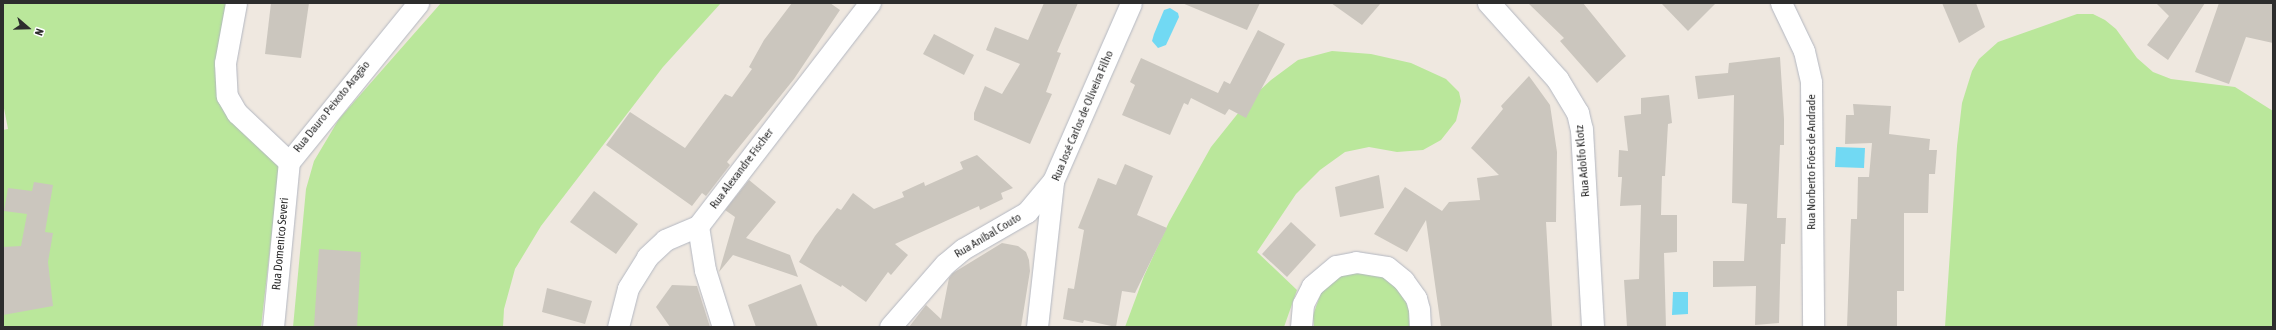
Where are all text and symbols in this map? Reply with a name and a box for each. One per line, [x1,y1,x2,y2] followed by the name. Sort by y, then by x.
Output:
[8,8,48,48] north arrow
[33,27,46,37] text: N
[1049,49,1117,183] street label: Rua José Carlos de Oliveira Filho
[291,58,373,156] street label: Rua Dauro Peixoto Aragão
[1805,94,1819,230] street label: Rua Norberto Fróes de Andrade
[1573,124,1593,198] street label: Rua Adolfo Klotz
[707,126,777,212] street label: Rua Alexandre Fischer
[270,197,292,291] street label: Rua Domenico Severi
[952,210,1024,262] street label: Rua Aníbal Couto

